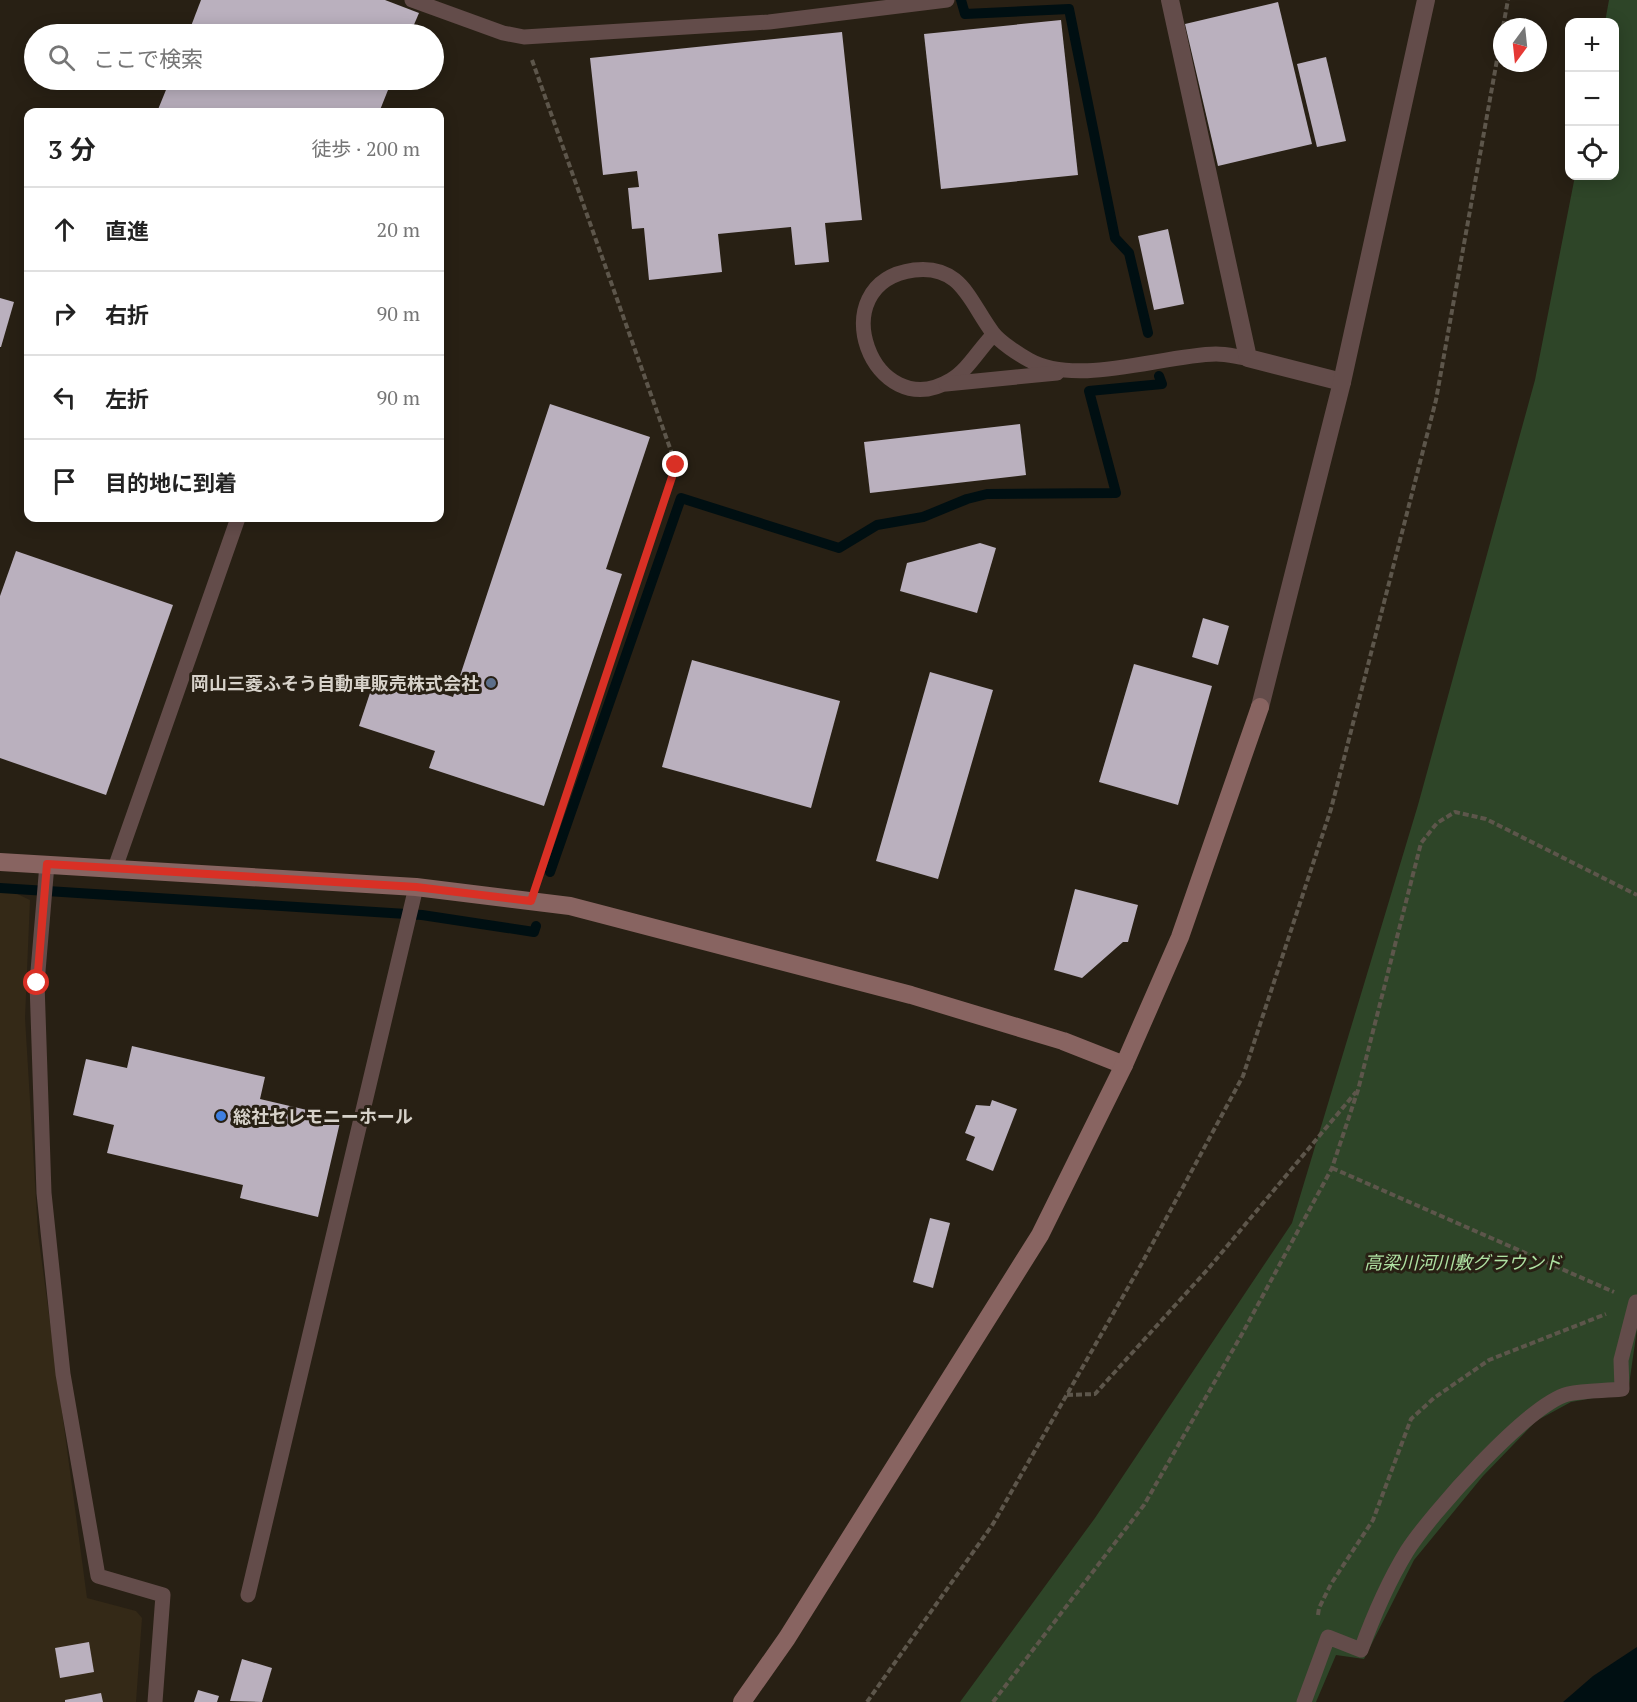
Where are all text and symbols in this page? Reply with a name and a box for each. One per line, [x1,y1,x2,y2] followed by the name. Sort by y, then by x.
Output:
[1493,18,1547,72] north arrow
[1565,18,1619,180] map controls
[1565,18,1619,72] button: +
[24,24,444,90] search box
[45,41,78,74] icon: search
[93,44,203,73] text: ここで検索
[1565,72,1619,126] button: −
[1565,126,1619,180] button: locate
[48,132,96,166] text: 3 分
[311,135,420,162] text: 徒歩 · 200 m
[48,213,81,246] icon: ahead
[105,216,149,245] text: 直進
[377,216,420,243] text: 20 m
[48,297,81,330] icon: right
[105,300,149,329] text: 右折
[377,300,420,327] text: 90 m
[48,381,81,414] icon: left
[105,384,149,413] text: 左折
[377,384,420,411] text: 90 m
[662,451,688,477] route end
[48,465,81,498] icon: arrive
[105,468,237,497] text: 目的地に到着
[191,671,479,695] place label: 岡山三菱ふそう自動車販売株式会社
[484,676,498,690] marker: 岡山三菱ふそう自動車販売株式会社
[23,969,49,995] route start
[233,1104,413,1128] place label: 総社セレモニーホール
[214,1109,228,1123] marker: 総社セレモニーホール
[1364,1250,1563,1274] park label: 高梁川河川敷グラウンド

